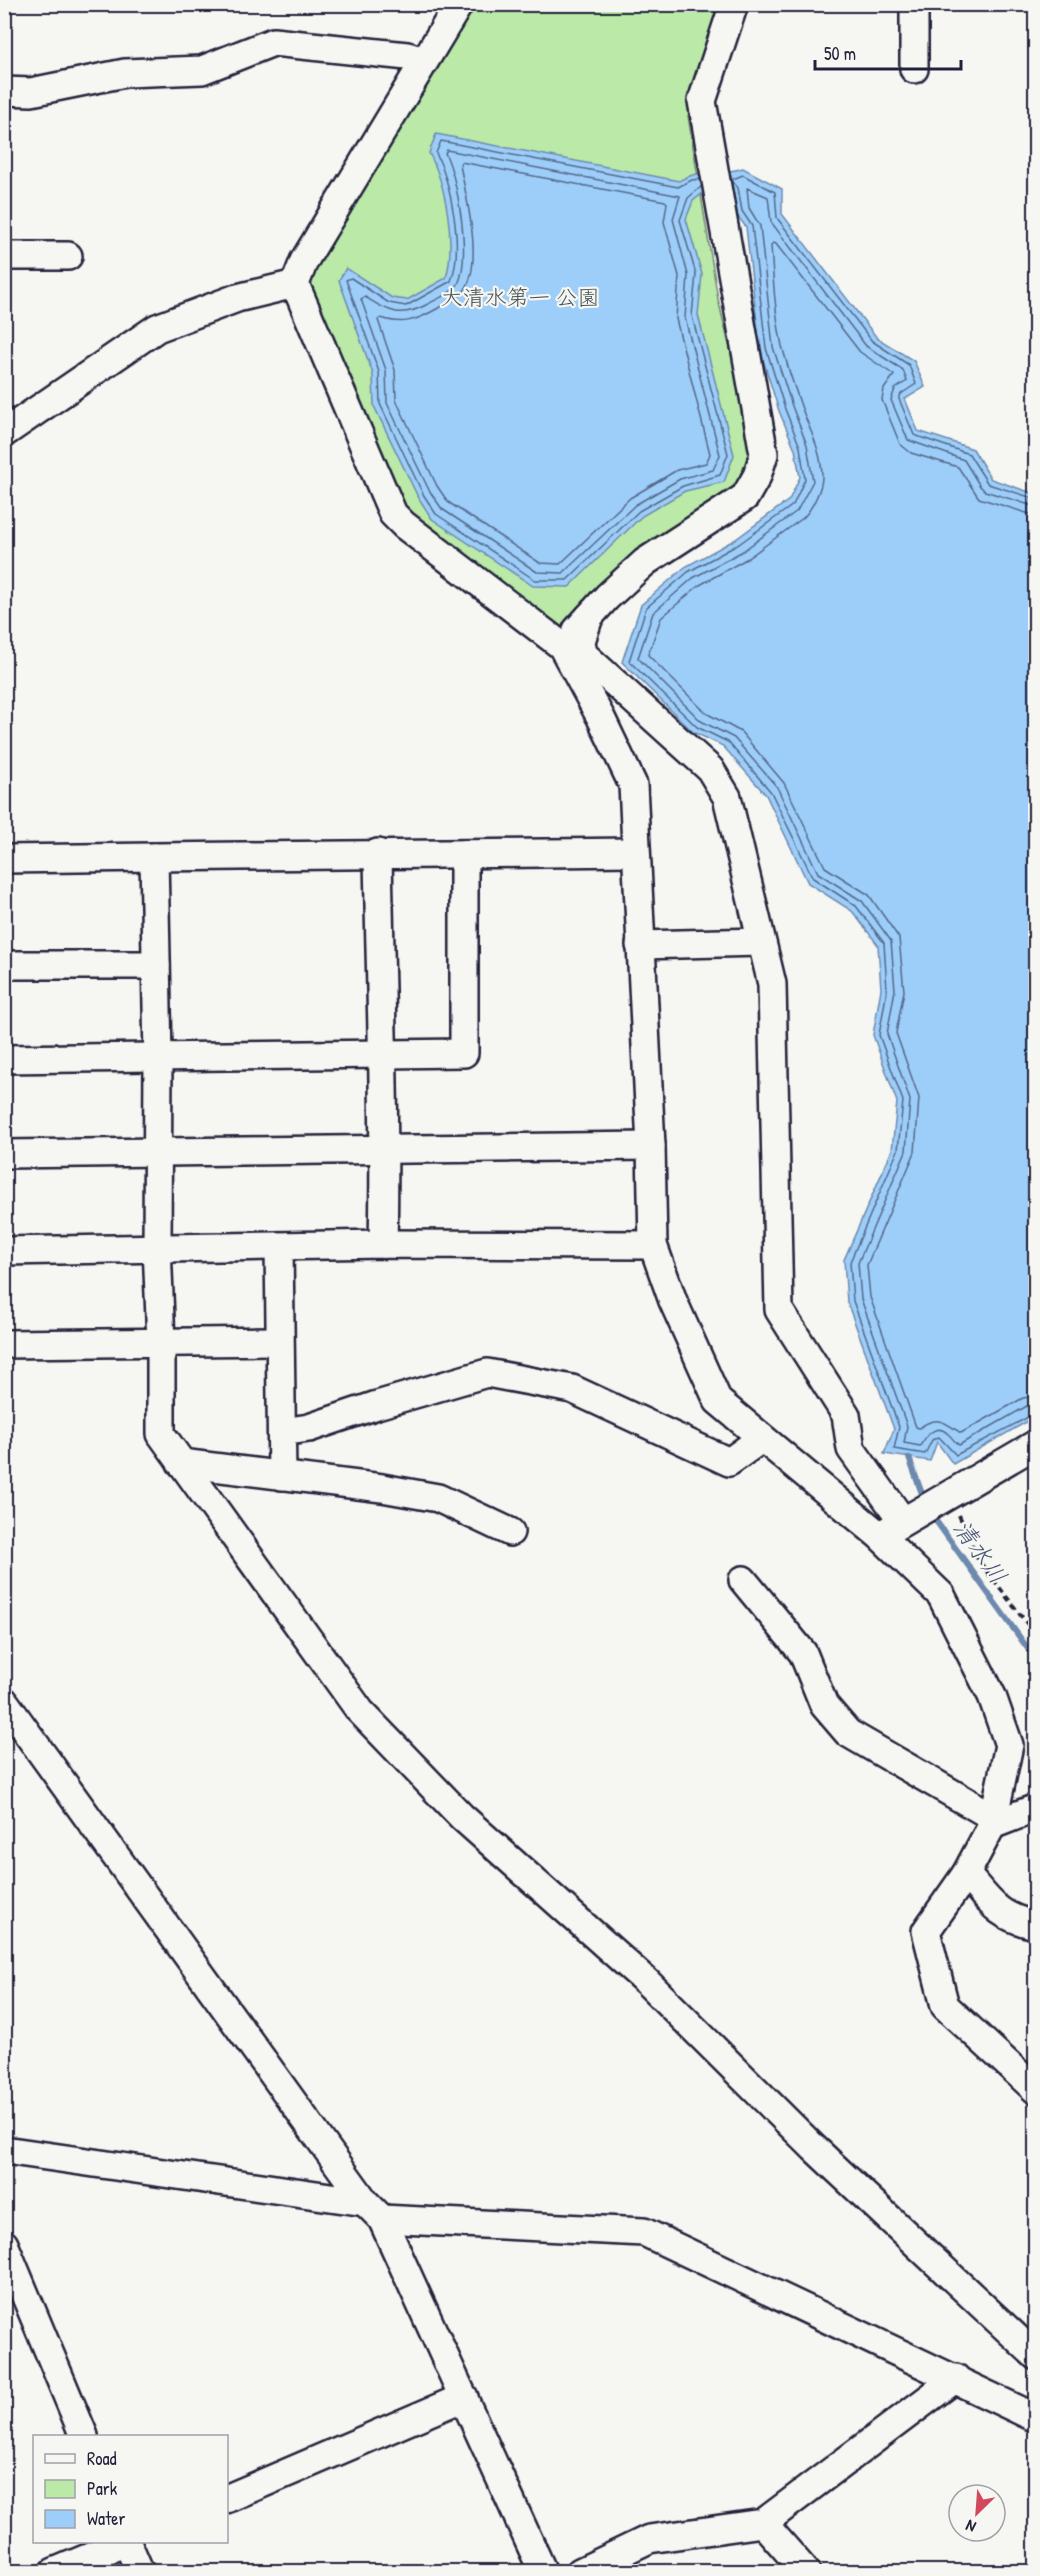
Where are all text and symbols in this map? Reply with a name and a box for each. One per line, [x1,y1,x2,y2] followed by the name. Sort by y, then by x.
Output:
[815,33,960,71] scale bar
[824,41,856,66] text: 50 m
[440,282,600,312] park label: 大清水第一 公園
[947,1513,1015,1590] water label: 清水川
[33,2435,228,2543] legend
[87,2446,117,2471] text: Road
[87,2476,118,2501] text: Park
[947,2483,1007,2543] north arrow
[87,2506,125,2531] text: Water
[962,2515,979,2538] text: N

